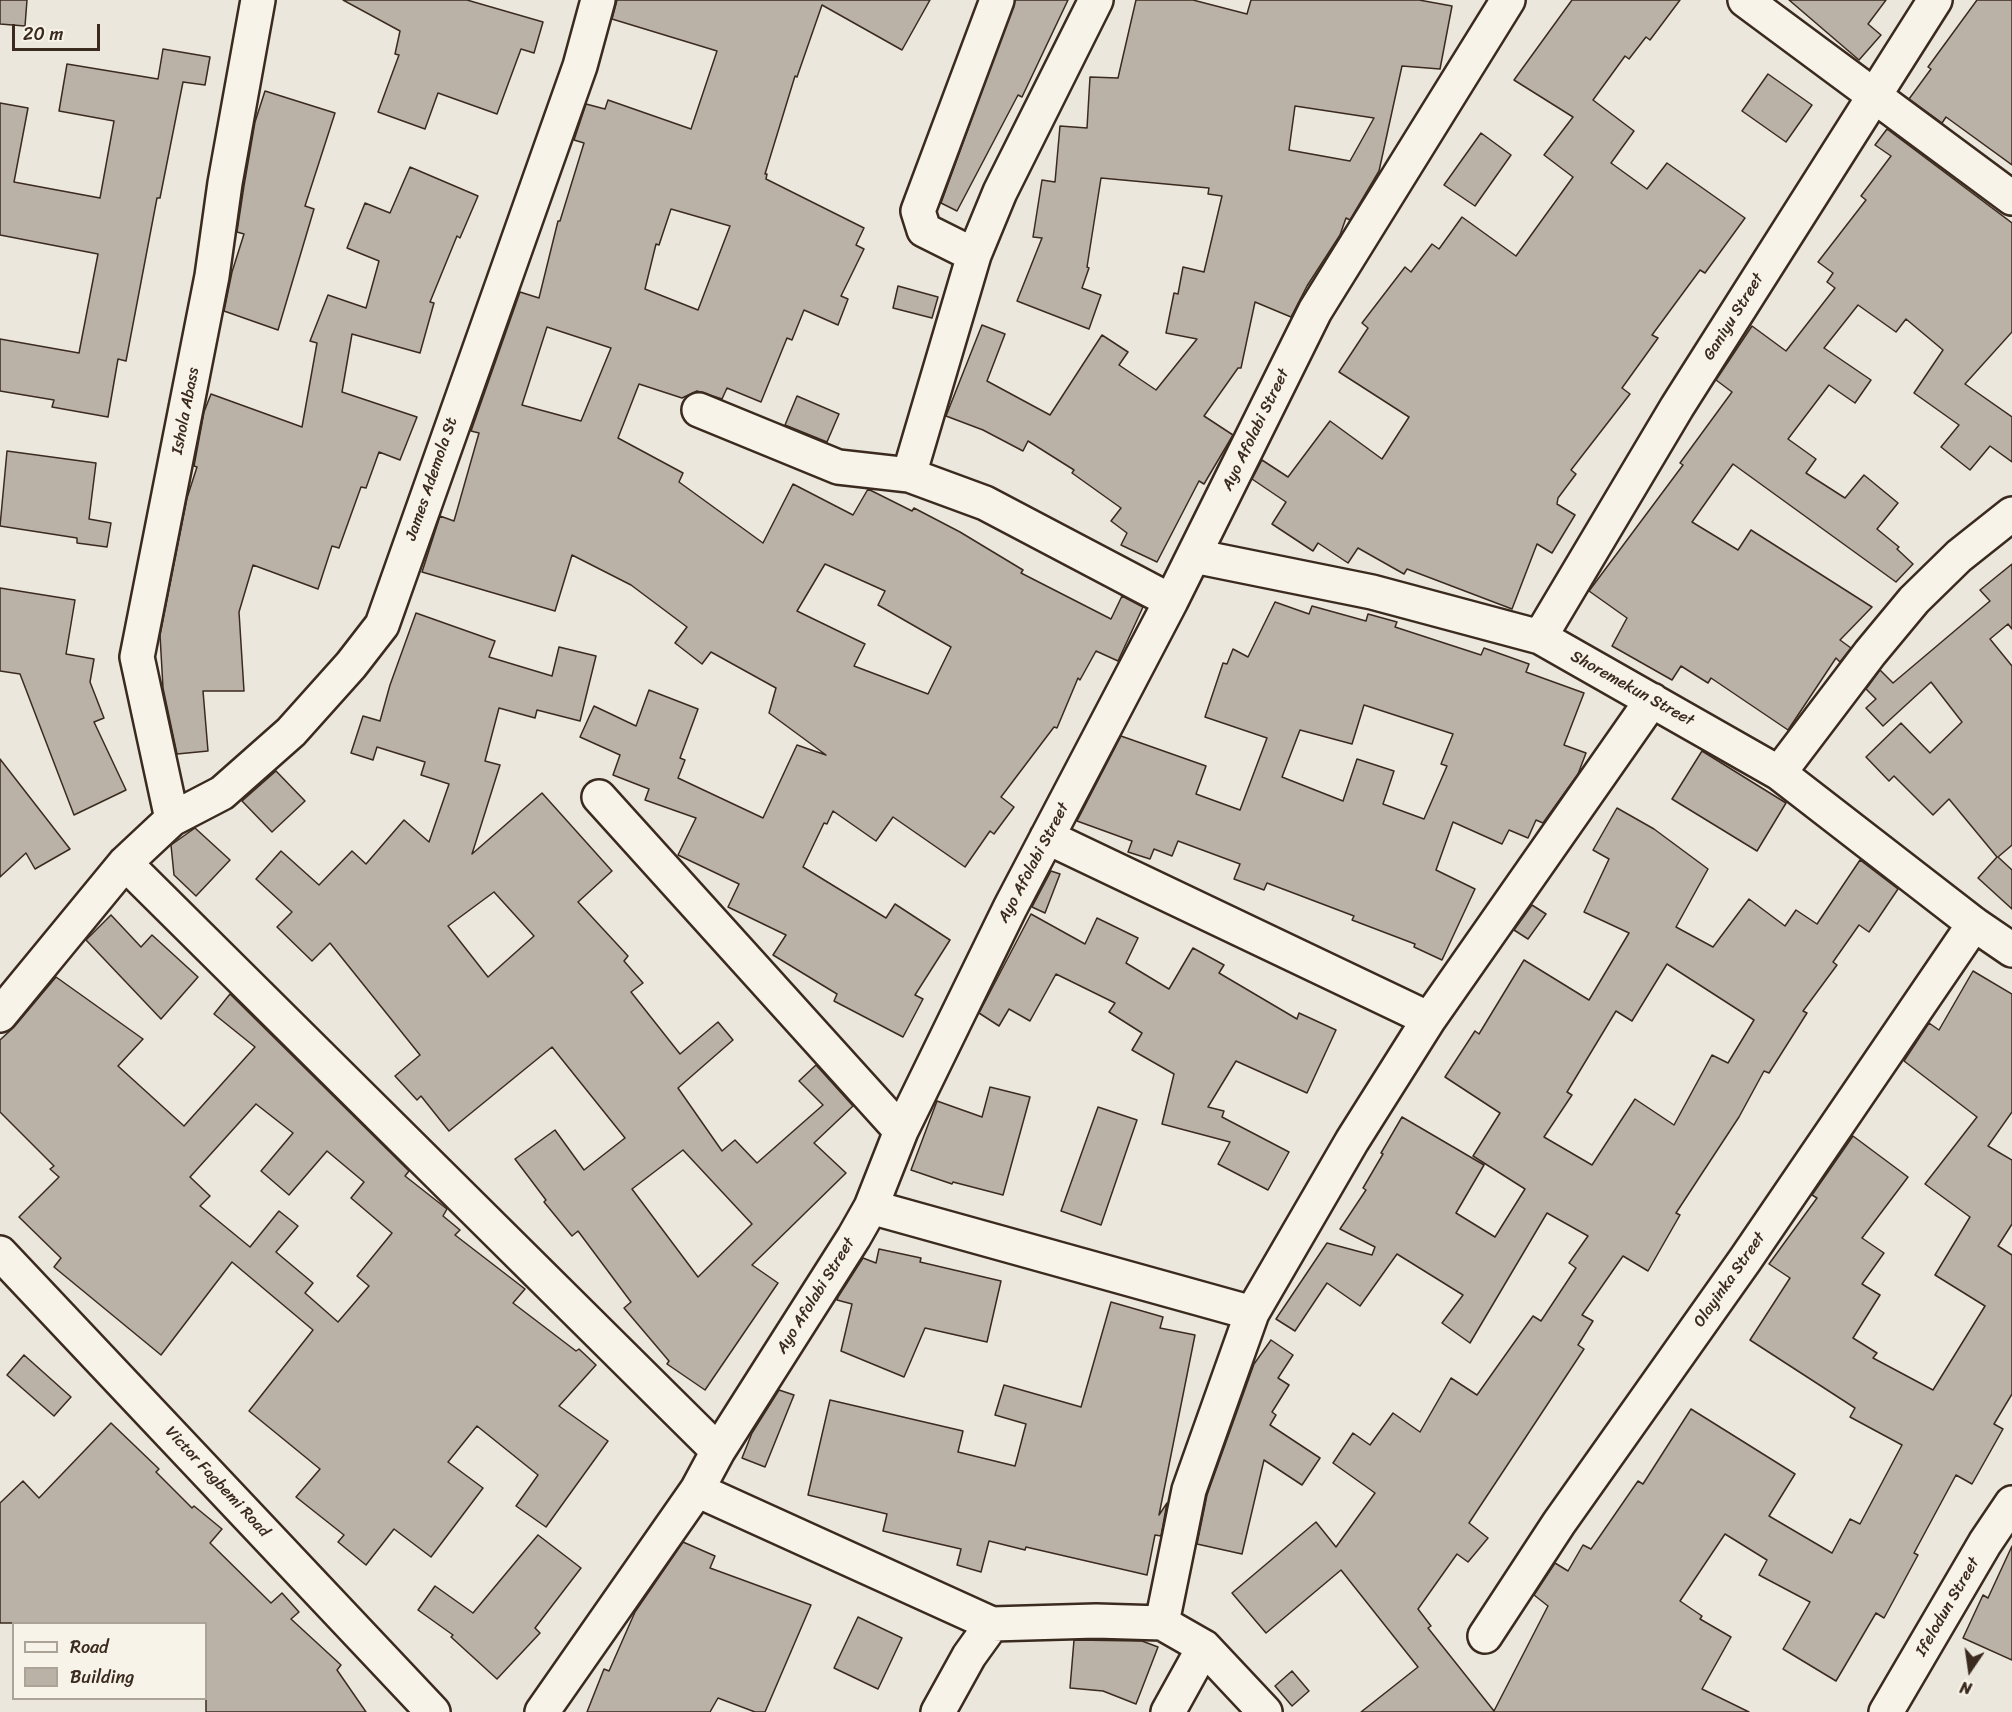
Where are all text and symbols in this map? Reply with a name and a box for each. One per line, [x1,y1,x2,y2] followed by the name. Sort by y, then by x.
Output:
[15,12,104,50] scale bar
[23,18,63,50] text: 20 m
[1700,270,1768,364] street label: Ganiyu Street
[168,366,204,456] street label: Ishola Abass
[1218,366,1294,494] street label: Ayo Afolabi Street
[402,415,462,543] street label: James Ademola St
[1567,647,1697,731] street label: Shoremekun Street
[994,800,1074,926] street label: Ayo Afolabi Street
[1690,1229,1770,1331] street label: Olayinka Street
[773,1235,859,1357] street label: Ayo Afolabi Street
[161,1423,273,1541] street label: Victor Fagbemi Road
[1912,1554,1984,1660] street label: Ifelodun Street
[12,1622,207,1700] legend
[70,1631,109,1663] text: Road
[1940,1640,2000,1700] north arrow
[70,1661,134,1693] text: Building
[1957,1673,1975,1703] text: N

